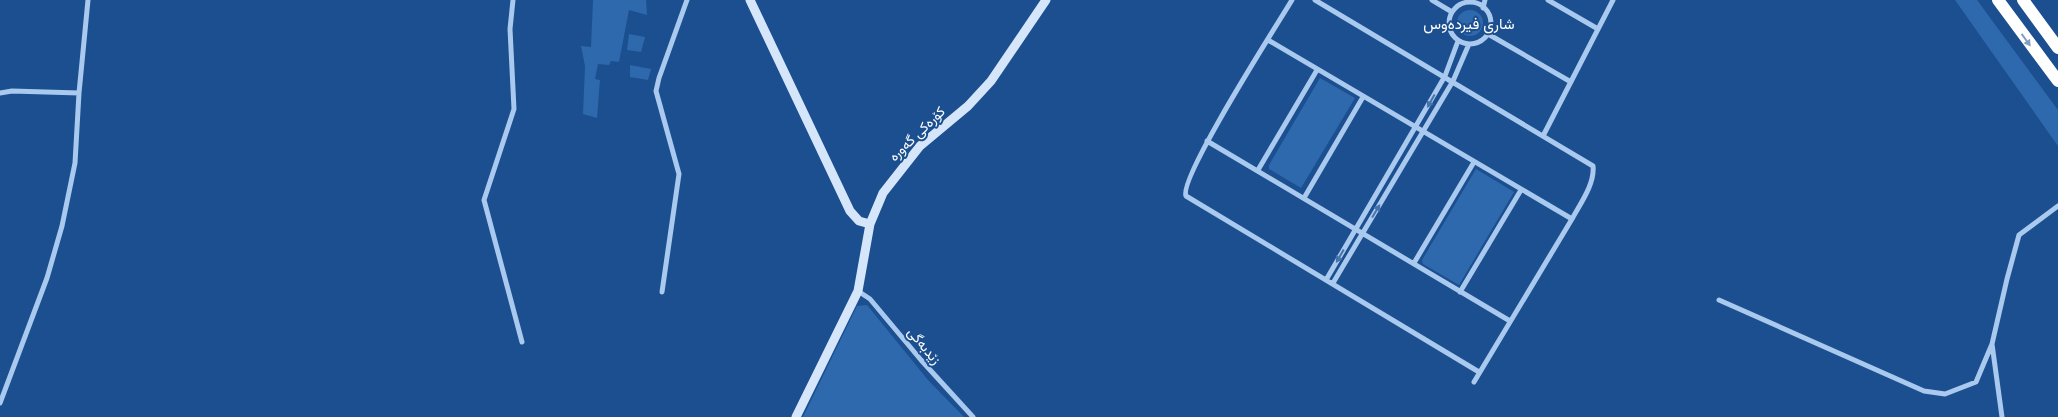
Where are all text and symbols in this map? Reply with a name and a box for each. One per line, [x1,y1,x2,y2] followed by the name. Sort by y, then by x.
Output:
[1423,15,1515,34] district label: شاری فیردەوس
[2021,33,2031,47] one-way arrow
[1426,94,1435,107] one-way arrow
[885,103,949,165] street label: کۆرەکی گەورە
[1371,205,1380,218] one-way arrow
[1335,249,1344,263] one-way arrow
[904,324,945,368] street label: زێدبەگی

